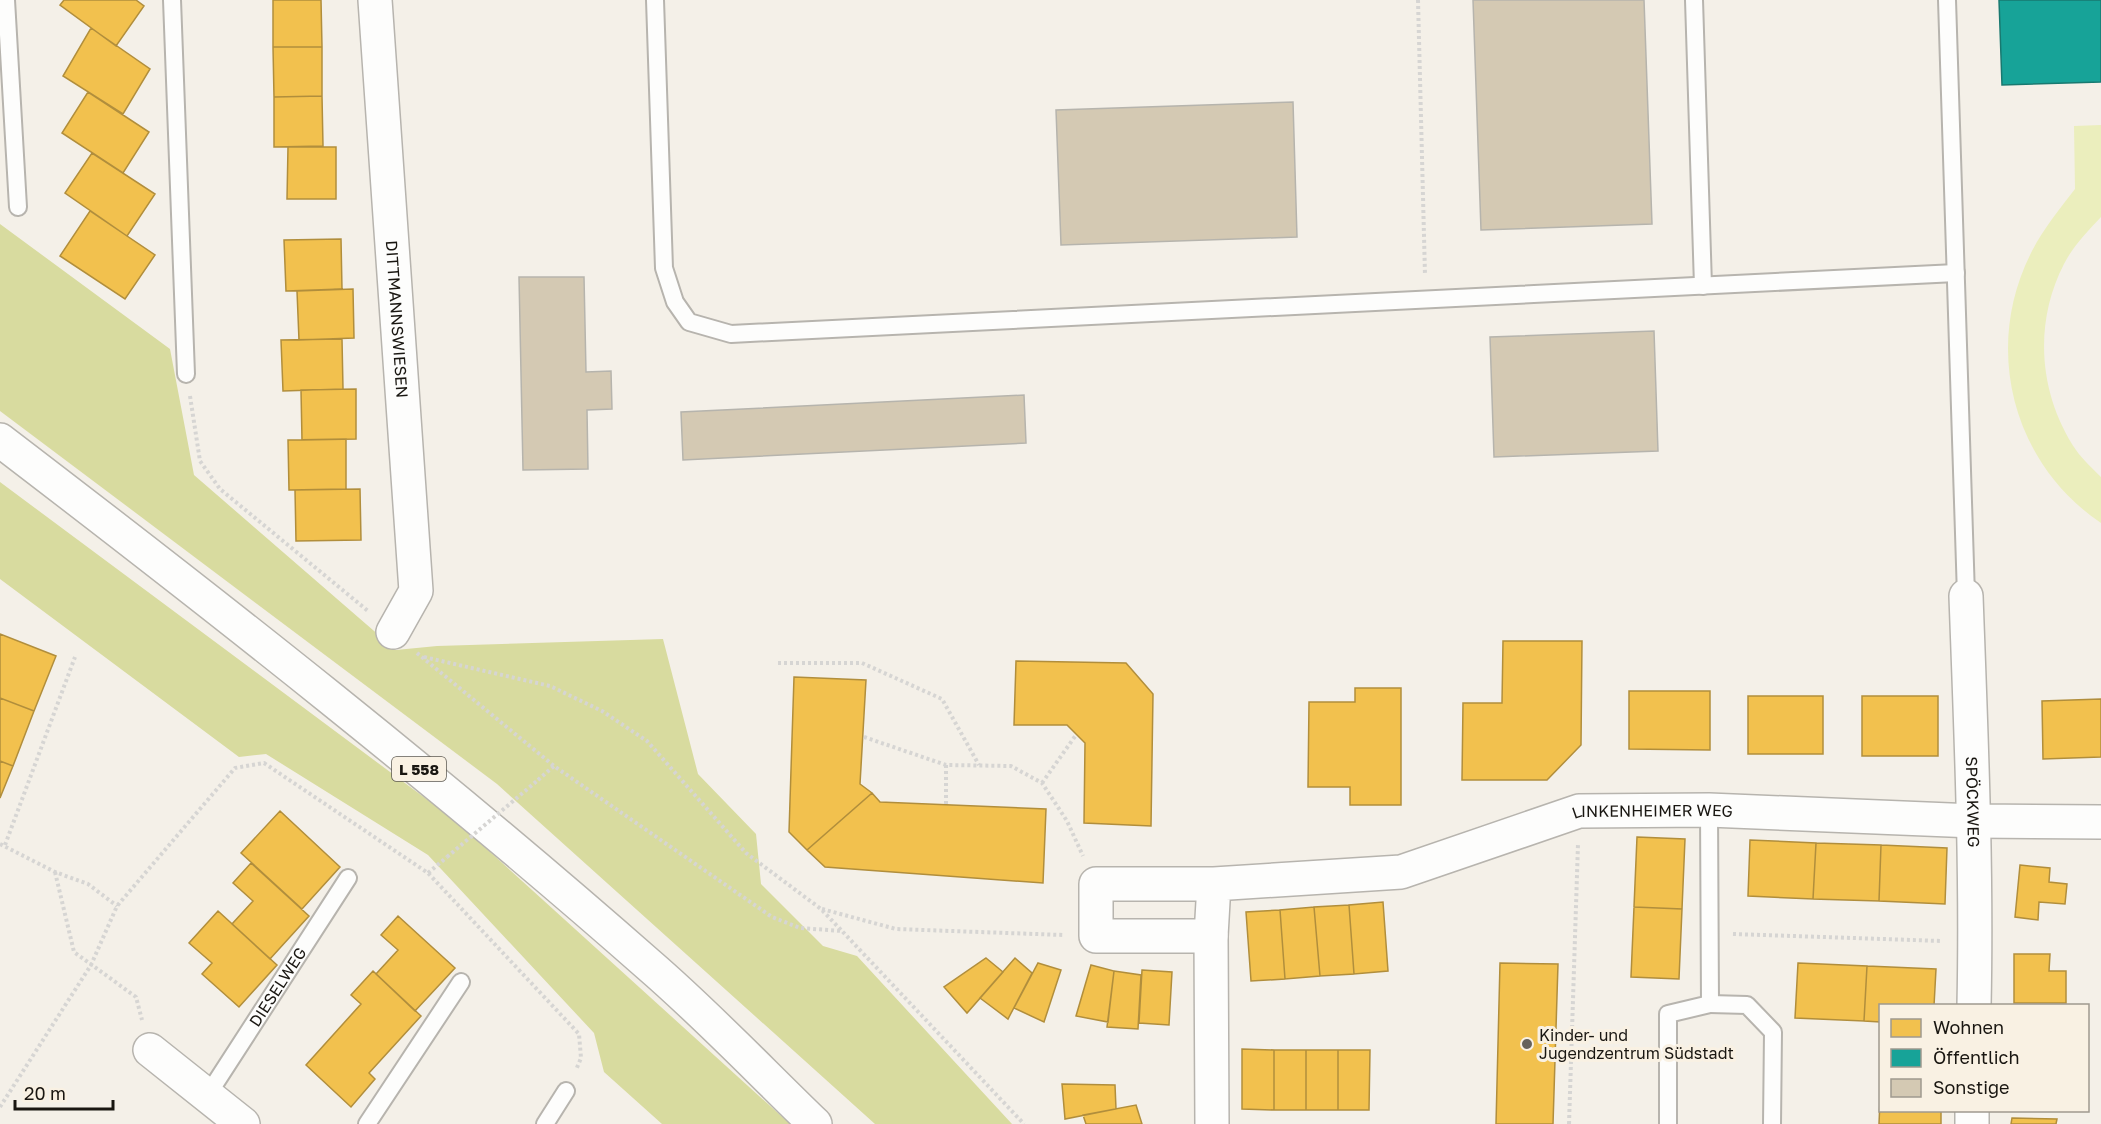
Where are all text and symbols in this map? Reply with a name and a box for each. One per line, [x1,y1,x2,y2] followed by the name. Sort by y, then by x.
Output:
[382,240,413,399] street label: DITTMANNSWIESEN
[1962,756,1984,848] street label: SPÖCKWEG
[392,757,446,781] road number: L 558
[1569,800,1733,823] street label: LINKENHEIMER WEG
[245,943,311,1030] street label: DIESELWEG
[1879,1004,2089,1112] legend
[1933,1016,2004,1038] text: Wohnen
[1539,1025,1734,1063] place label: Kinder- und Jugendzentrum Südstadt
[1520,1037,1534,1051] marker: Kinder- und Jugendzentrum Südstadt
[1933,1046,2019,1068] text: Öffentlich
[15,1073,112,1111] scale bar
[1933,1076,2009,1098] text: Sonstige
[24,1082,66,1104] text: 20 m

